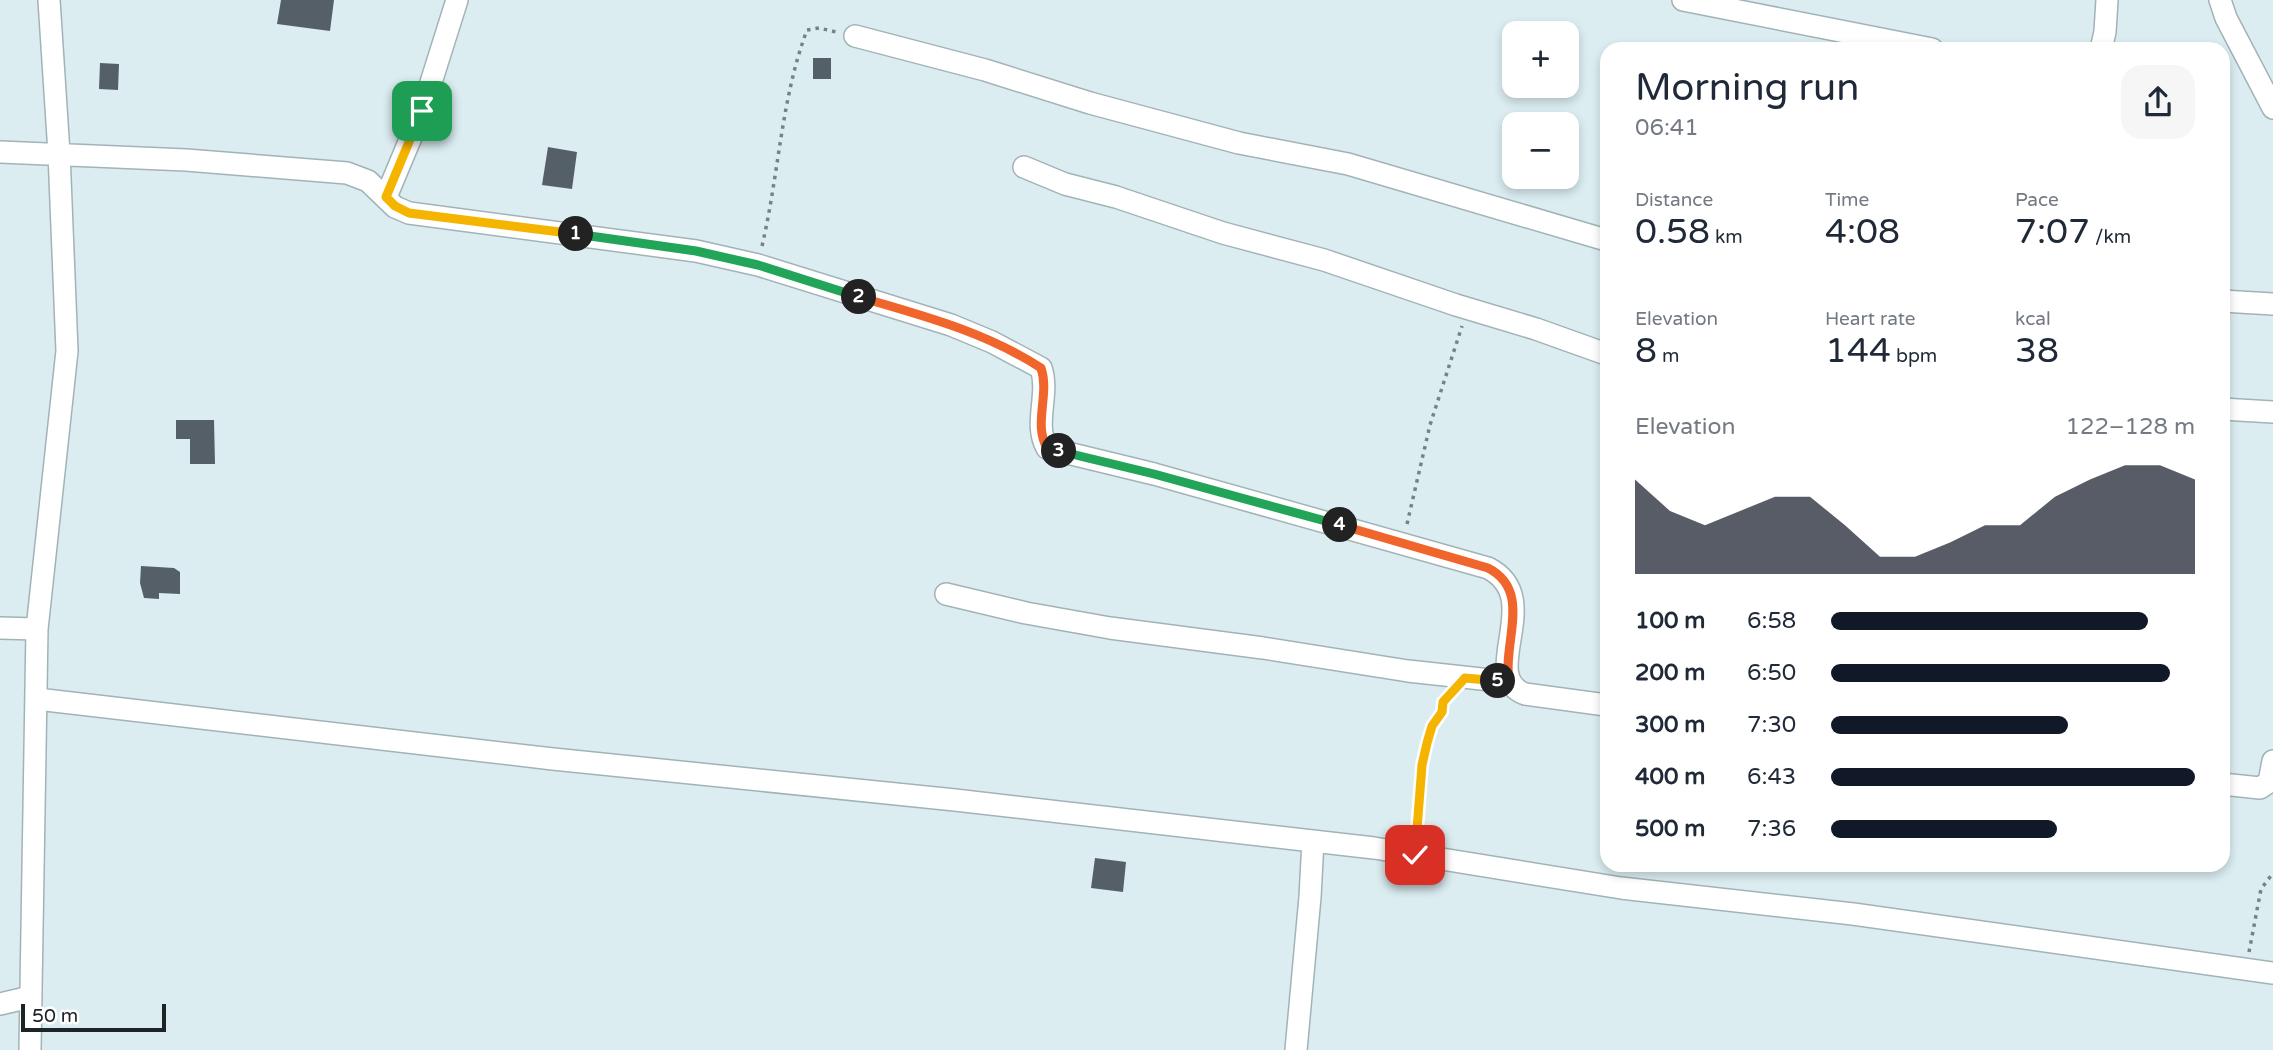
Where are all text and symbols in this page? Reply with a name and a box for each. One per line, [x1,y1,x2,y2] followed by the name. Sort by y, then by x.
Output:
[1502,21,1579,189] map controls
[1502,21,1579,98] button: +
[1635,65,1859,111] text: Morning run
[2121,65,2195,139] button: share
[392,81,452,141] pin
[403,92,441,130] icon: arrive
[1502,112,1579,189] button: −
[1635,114,1699,142] text: 06:41
[1635,189,1713,211] text: Distance
[1825,189,1869,211] text: Time
[2015,189,2059,211] text: Pace
[1635,211,1710,253] text: 0.58
[1825,211,1900,253] text: 4:08
[2015,211,2090,253] text: 7:07
[558,216,594,252] pin: 1
[570,222,581,244] text: 1
[1710,226,1743,248] text: km
[2090,226,2131,248] text: /km
[842,280,876,314] pin: 2
[853,285,864,307] text: 2
[1635,308,1718,330] text: Elevation
[1825,308,1916,330] text: Heart rate
[2015,308,2051,330] text: kcal
[1635,330,1657,372] text: 8
[1825,330,1891,372] text: 144
[2015,330,2059,372] text: 38
[1657,345,1679,367] text: m
[1891,345,1937,367] text: bpm
[1635,413,1736,441] text: Elevation
[2066,413,2195,441] text: 122–128 m
[1042,434,1076,468] pin: 3
[1053,439,1064,461] text: 3
[1322,508,1358,542] pin: 4
[1334,513,1345,535] text: 4
[1635,607,1705,635] text: 100 m
[1747,607,1796,635] text: 6:58
[1635,659,1705,687] text: 200 m
[1747,659,1796,687] text: 6:50
[1480,664,1516,698] pin: 5
[1492,669,1503,691] text: 5
[1635,711,1705,739] text: 300 m
[1747,711,1796,739] text: 7:30
[1635,763,1705,791] text: 400 m
[1747,763,1796,791] text: 6:43
[1635,815,1705,843] text: 500 m
[1747,815,1796,843] text: 7:36
[1385,825,1445,885] pin
[1396,836,1434,874] icon: check
[21,1001,166,1033] scale bar
[32,1005,78,1027] text: 50 m

